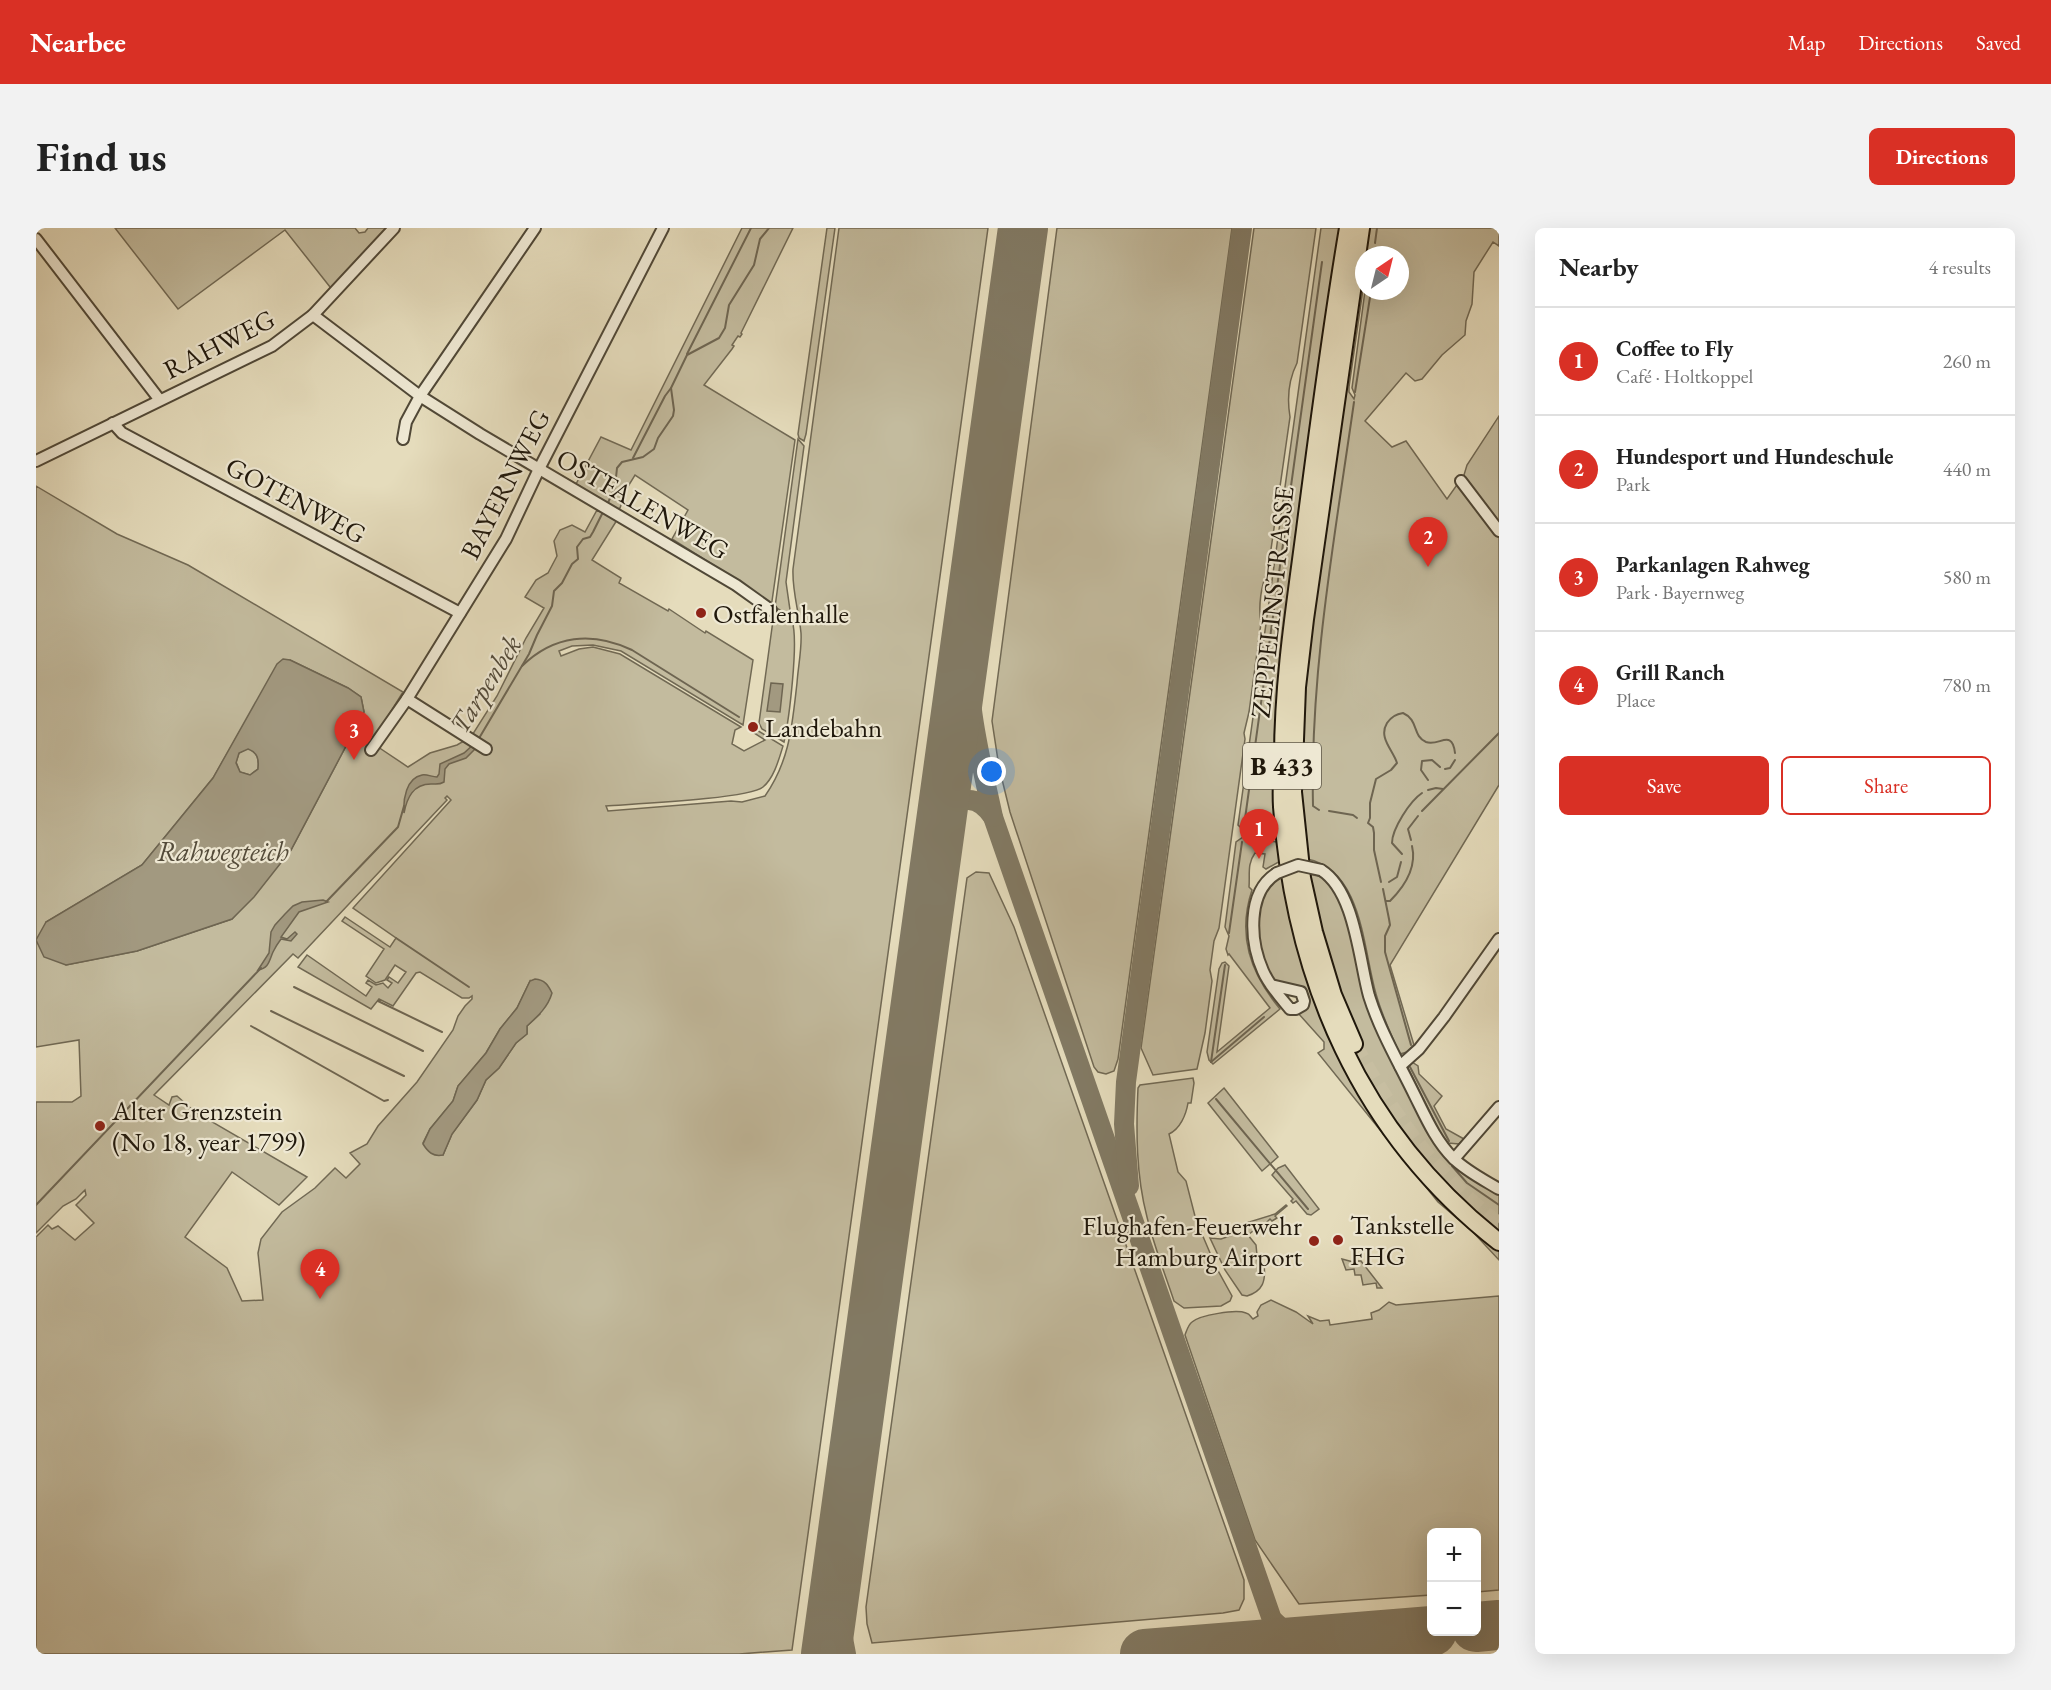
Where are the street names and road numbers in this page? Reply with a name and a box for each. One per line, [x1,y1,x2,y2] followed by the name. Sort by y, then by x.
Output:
[157,301,281,387] street label: RAHWEG
[452,403,558,565] street label: BAYERNWEG
[550,440,736,568] street label: OSTFALENWEG
[220,448,372,552] street label: GOTENWEG
[1242,484,1302,720] street label: ZEPPELINSTRASSE
[1243,743,1321,789] road number: B 433

